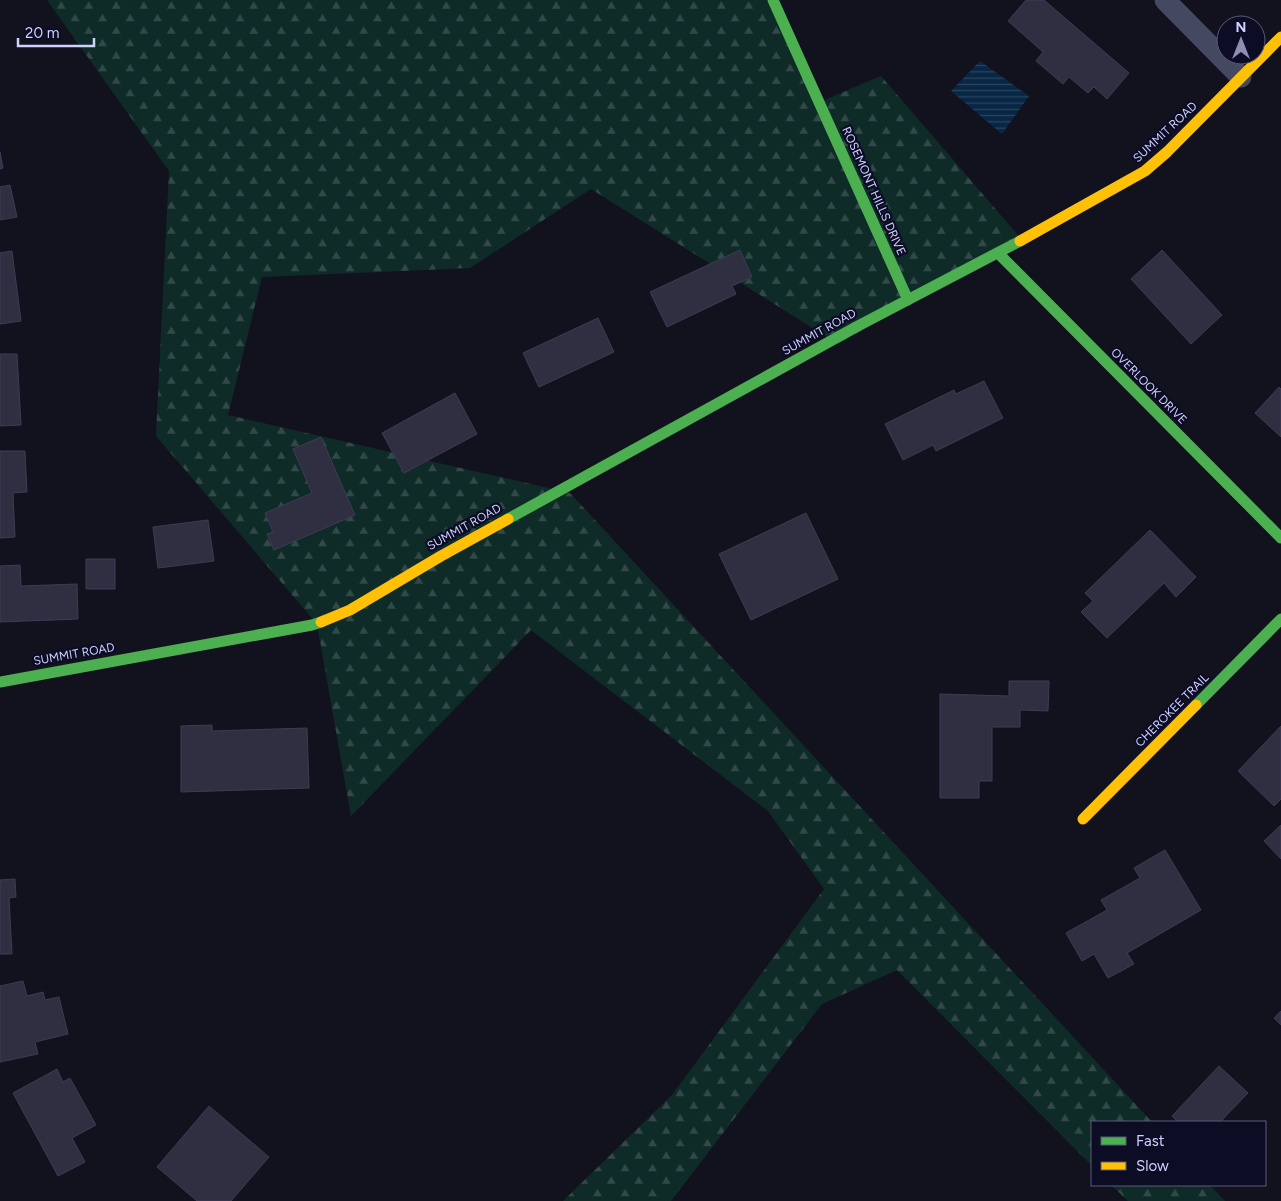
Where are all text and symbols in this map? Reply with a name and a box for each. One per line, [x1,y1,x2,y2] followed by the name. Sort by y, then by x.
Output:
[18,15,94,47] scale bar
[1216,15,1266,65] north arrow
[1236,19,1246,36] text: N
[25,24,59,42] text: 20 m
[1130,99,1200,165] street label: SUMMIT ROAD
[839,125,909,257] street label: ROSEMONT HILLS DRIVE
[780,306,858,358] street label: SUMMIT ROAD
[1108,345,1190,427] street label: OVERLOOK DRIVE
[425,501,503,553] street label: SUMMIT ROAD
[32,640,116,668] street label: SUMMIT ROAD
[1132,670,1212,750] street label: CHEROKEE TRAIL
[1091,1121,1266,1186] legend
[1136,1132,1165,1150] text: Fast
[1136,1157,1169,1175] text: Slow

